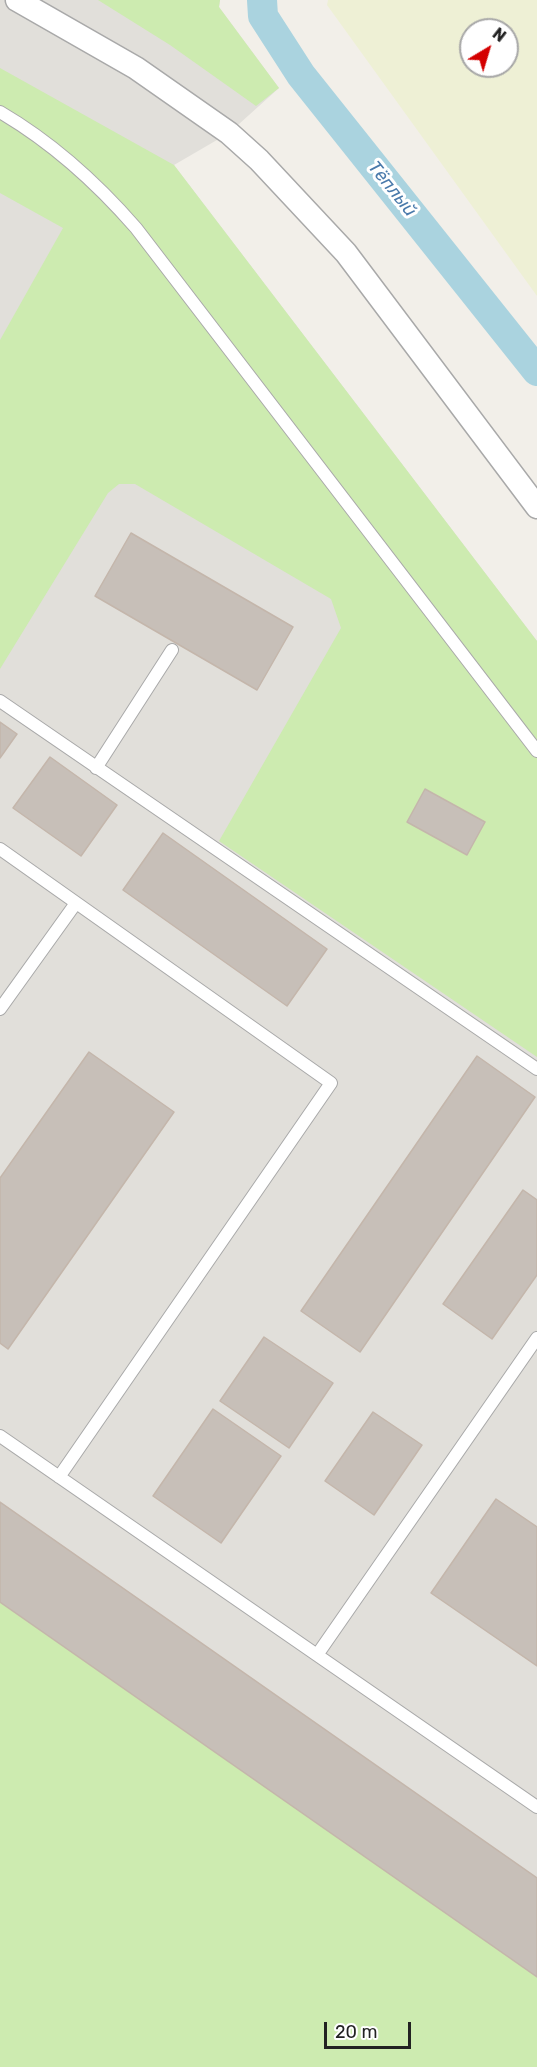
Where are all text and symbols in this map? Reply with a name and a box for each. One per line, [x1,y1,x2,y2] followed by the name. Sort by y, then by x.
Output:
[459,18,519,78] north arrow
[489,24,510,46] text: N
[363,157,421,221] water label: Тёплый
[327,2010,414,2048] scale bar
[335,2021,377,2043] text: 20 m

